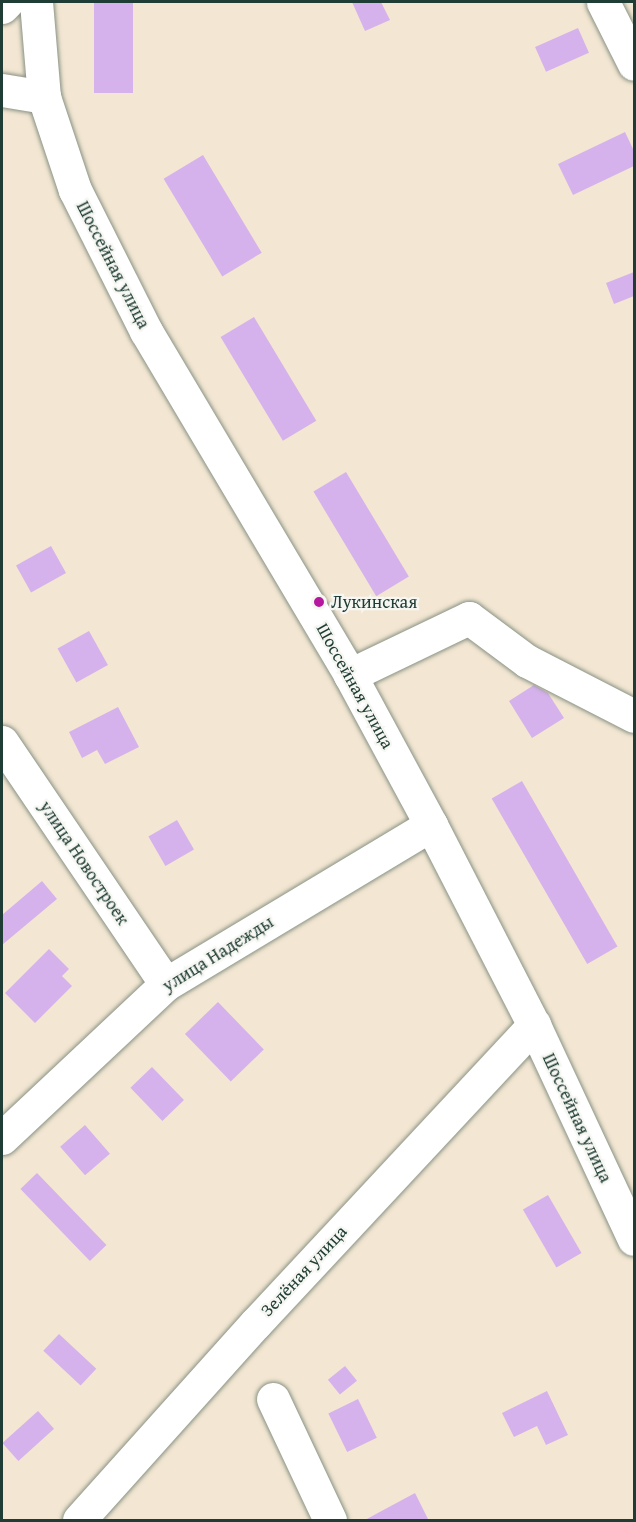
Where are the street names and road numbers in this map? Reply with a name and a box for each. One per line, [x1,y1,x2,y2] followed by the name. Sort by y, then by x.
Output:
[72,198,154,332] street label: Шоссейная улица
[312,620,398,752] street label: Шоссейная улица
[34,797,134,929] street label: улица Новостроек
[158,911,278,997] street label: улица Надежды
[538,1050,616,1186] street label: Шоссейная улица
[256,1221,352,1321] street label: Зелёная улица

